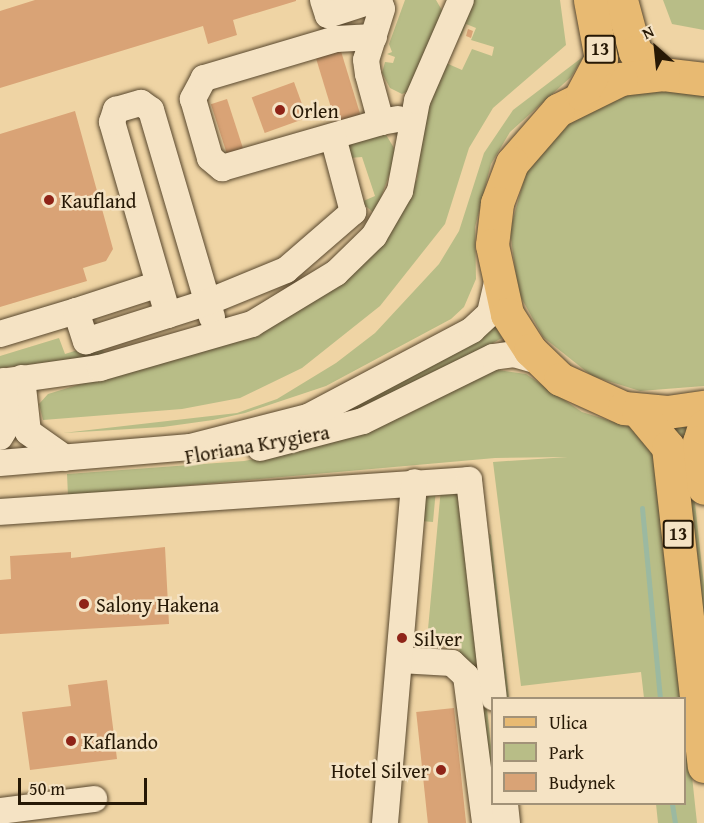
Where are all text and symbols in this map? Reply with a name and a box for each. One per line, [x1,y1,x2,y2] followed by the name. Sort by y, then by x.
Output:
[626,18,686,78] north arrow
[638,19,658,45] text: N
[584,34,616,64] road number: 13
[292,98,339,122] place label: Orlen
[273,103,287,117] marker: Orlen
[61,188,136,212] place label: Kaufland
[42,193,56,207] marker: Kaufland
[183,419,331,469] street label: Floriana Krygiera
[662,519,694,549] road number: 13
[96,592,219,616] place label: Salony Hakena
[77,597,91,611] marker: Salony Hakena
[414,626,462,650] place label: Silver
[395,631,409,645] marker: Silver
[491,697,686,805] legend
[549,709,587,736] text: Ulica
[83,729,158,753] place label: Kaflando
[64,734,78,748] marker: Kaflando
[549,739,584,766] text: Park
[331,758,429,782] place label: Hotel Silver
[434,763,448,777] marker: Hotel Silver
[21,766,150,804] scale bar
[549,769,615,796] text: Budynek
[29,775,65,802] text: 50 m

